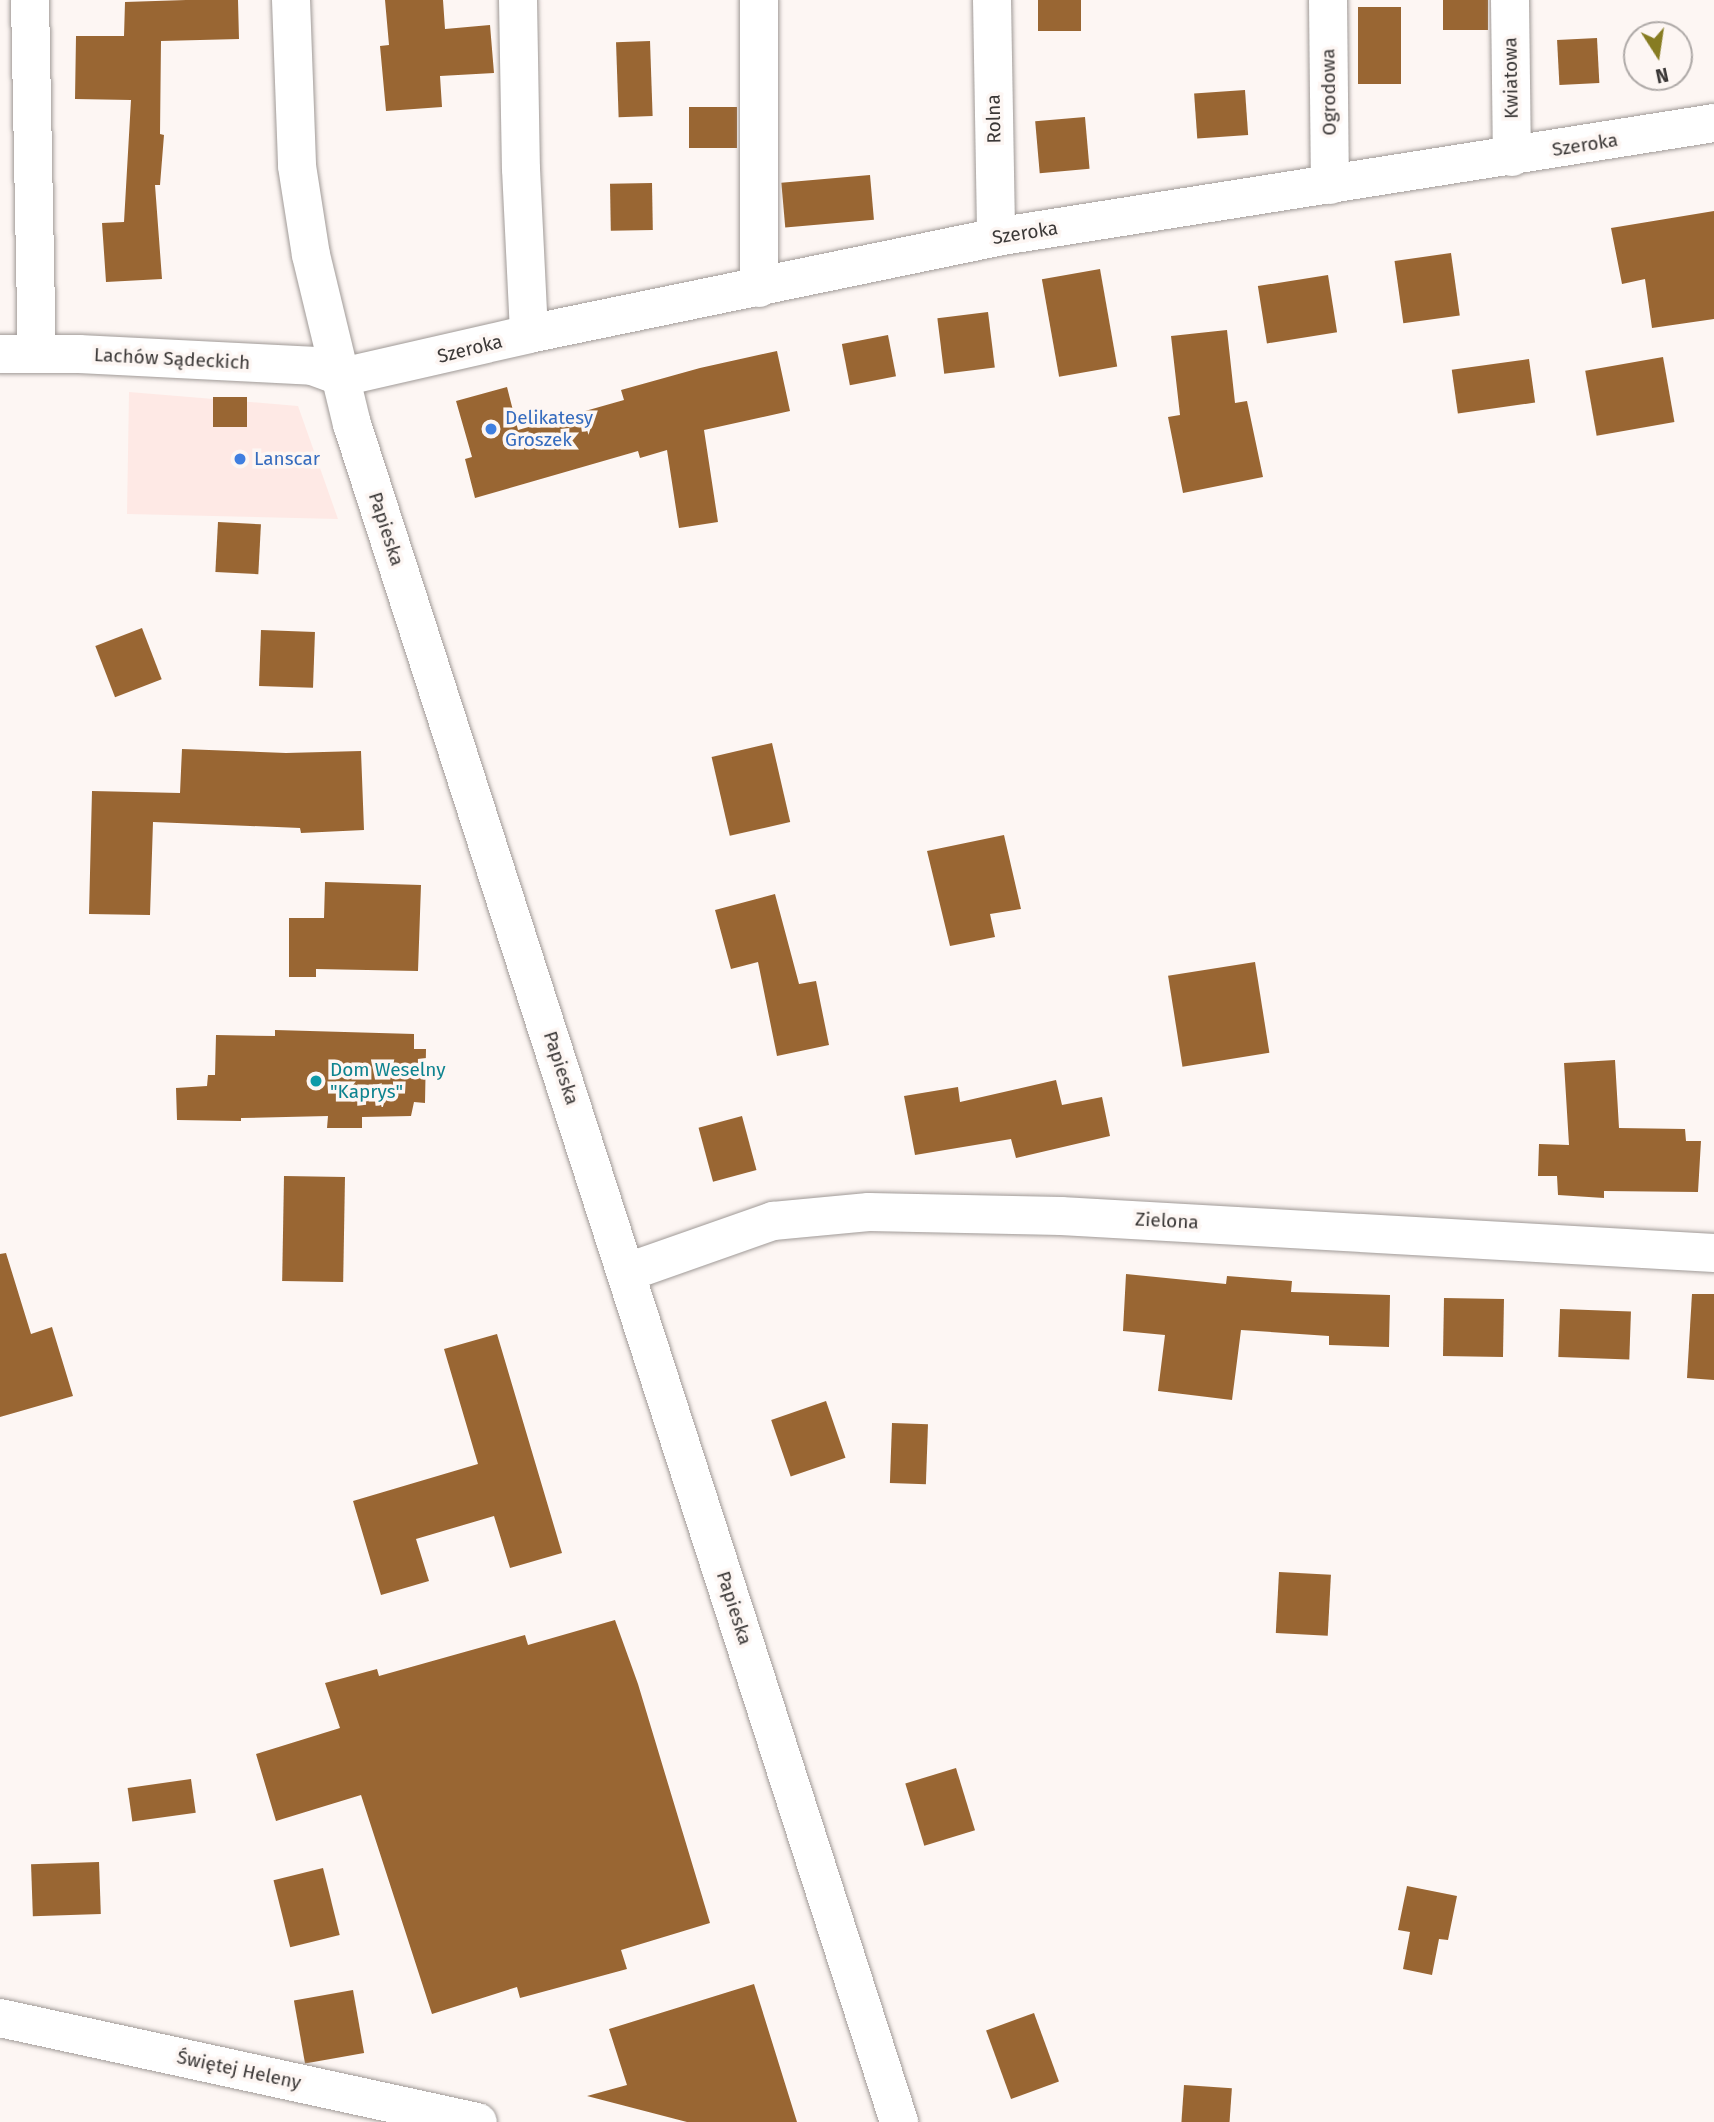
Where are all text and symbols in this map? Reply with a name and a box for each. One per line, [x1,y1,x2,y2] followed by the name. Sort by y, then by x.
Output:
[1623,21,1693,91] north arrow
[1499,37,1523,119] street label: Kwiatowa
[1317,48,1341,136] street label: Ogrodowa
[1654,63,1671,88] text: N
[982,94,1006,144] street label: Rolna
[1550,129,1620,161] street label: Szeroka
[990,217,1060,249] street label: Szeroka
[435,330,505,368] street label: Szeroka
[93,344,251,374] street label: Lachów Sądeckich
[505,407,593,451] place label: Delikatesy Groszek
[483,421,499,437] marker: Delikatesy Groszek
[254,448,320,470] place label: Lanscar
[232,451,248,467] marker: Lanscar
[363,489,409,569] street label: Papieska
[538,1028,584,1108] street label: Papieska
[330,1059,446,1103] place label: Dom Weselny "Kaprys"
[308,1073,324,1089] marker: Dom Weselny "Kaprys"
[1135,1208,1199,1234] street label: Zielona
[711,1568,757,1648] street label: Papieska
[175,2046,303,2094] street label: Świętej Heleny

